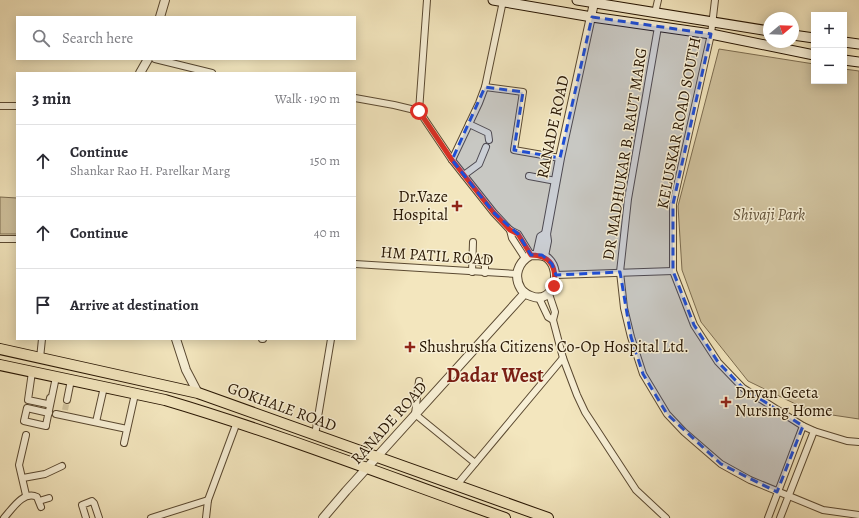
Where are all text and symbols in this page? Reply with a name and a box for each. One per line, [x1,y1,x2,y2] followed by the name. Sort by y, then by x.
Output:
[763,12,799,48] north arrow
[811,12,847,84] map controls
[811,12,847,48] button: +
[16,16,356,60] search box
[30,27,52,49] icon: search
[62,28,133,48] text: Search here
[652,35,706,211] street label: KELUSKAR ROAD SOUTH
[597,46,653,262] street label: DR MADHUKAR B. RAUT MARG
[811,48,847,84] button: −
[531,73,575,181] street label: RANADE ROAD
[32,87,71,110] text: 3 min
[275,90,340,107] text: Walk · 190 m
[410,102,428,120] route start
[70,142,128,162] text: Continue
[32,150,54,172] icon: ahead
[310,152,340,169] text: 150 m
[70,162,230,179] text: Shankar Rao H. Parelkar Marg
[392,186,448,226] place label: Dr.Vaze Hospital
[451,200,463,212] marker: Dr.Vaze Hospital
[733,204,805,226] park label: Shivaji Park
[32,222,54,244] icon: ahead
[70,223,128,243] text: Continue
[314,224,340,241] text: 40 m
[380,241,494,271] street label: HM PATIL ROAD
[545,277,563,295] route end
[32,294,54,316] icon: arrive
[70,295,199,315] text: Arrive at destination
[419,336,689,358] place label: Shushrusha Citizens Co-Op Hospital Ltd.
[404,341,416,353] marker: Shushrusha Citizens Co-Op Hospital Ltd.
[446,362,544,389] district label: Dadar West
[224,377,340,437] street label: GOKHALE ROAD
[346,377,432,469] street label: RANADE ROAD
[735,382,832,422] place label: Dnyan Geeta Nursing Home
[720,396,732,408] marker: Dnyan Geeta Nursing Home

